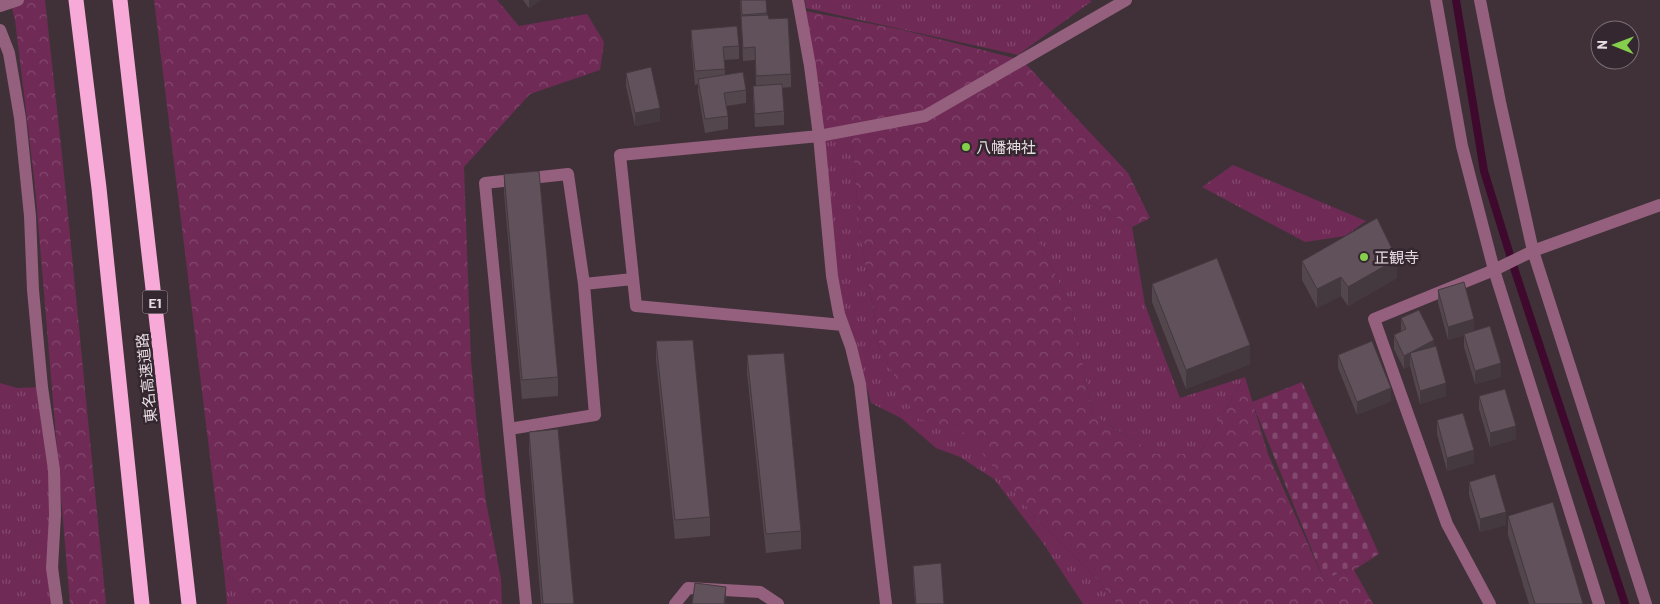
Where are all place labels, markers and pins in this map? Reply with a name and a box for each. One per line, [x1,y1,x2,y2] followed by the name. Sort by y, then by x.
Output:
[976,138,1036,156] place label: 八幡神社
[960,141,972,153] marker: 八幡神社
[1374,248,1419,266] place label: 正観寺
[1358,251,1370,263] marker: 正観寺

